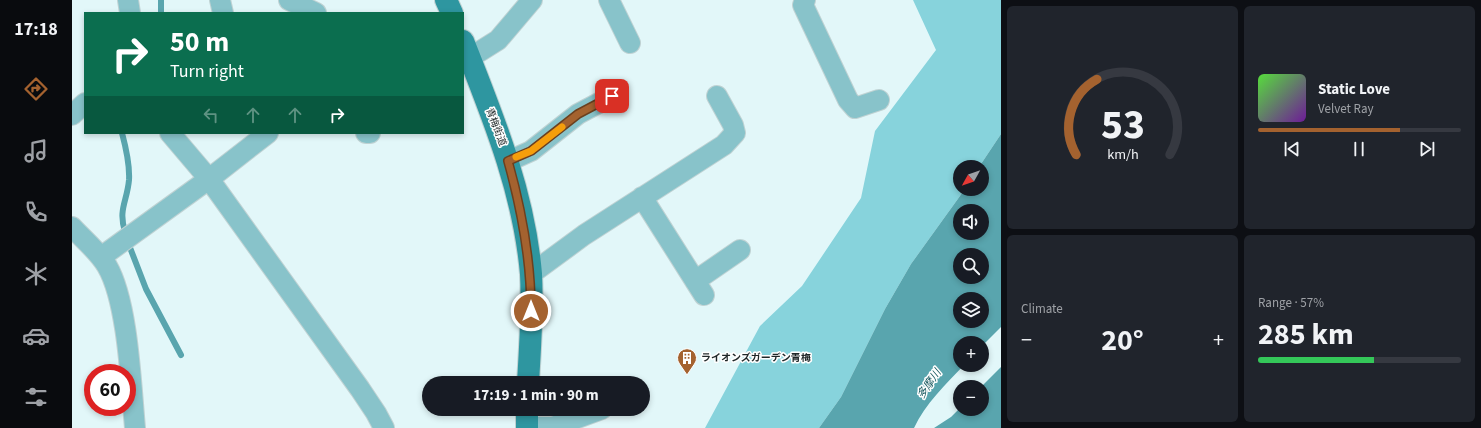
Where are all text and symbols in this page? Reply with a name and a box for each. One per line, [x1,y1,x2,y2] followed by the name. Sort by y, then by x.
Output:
[14,17,58,42] text: 17:18
[170,22,229,62] text: 50 m
[104,28,156,80] icon: right
[170,59,244,84] text: Turn right
[22,75,50,103] icon: directions
[595,79,629,113] pin
[1318,79,1390,100] text: Static Love
[601,85,623,107] icon: arrive
[1101,95,1144,155] text: 53
[1318,100,1374,118] text: Velvet Ray
[200,104,222,126] icon: left
[242,104,264,126] icon: ahead
[284,104,306,126] icon: ahead
[326,104,348,126] icon: right
[482,106,510,148] street label: 青梅街道
[22,137,50,165] icon: music
[1281,138,1303,160] icon: previous
[1348,138,1370,160] icon: pause
[1416,138,1438,160] icon: next
[1107,144,1138,165] text: km/h
[953,160,989,196] north arrow
[953,160,989,416] map controls
[22,198,50,226] icon: phone
[953,204,989,240] button: sound
[953,248,989,284] button: search
[22,260,50,288] icon: climate
[510,290,552,332] position arrow
[953,292,989,328] button: layers
[1258,294,1324,312] text: Range · 57%
[1021,300,1063,318] text: Climate
[1258,313,1354,356] text: 285 km
[1101,319,1144,362] text: 20°
[22,322,50,350] icon: car
[1021,324,1032,356] text: −
[1213,324,1224,356] text: +
[953,336,989,372] button: +
[676,347,698,375] building icon: ライオンズガーデン青梅
[701,351,811,365] place label: ライオンズガーデン青梅
[84,364,136,416] speed limit sign: 60
[913,365,945,402] water label: 多摩川
[953,380,989,416] button: −
[22,383,50,411] icon: filters
[473,385,599,406] text: 17:19 · 1 min · 90 m

